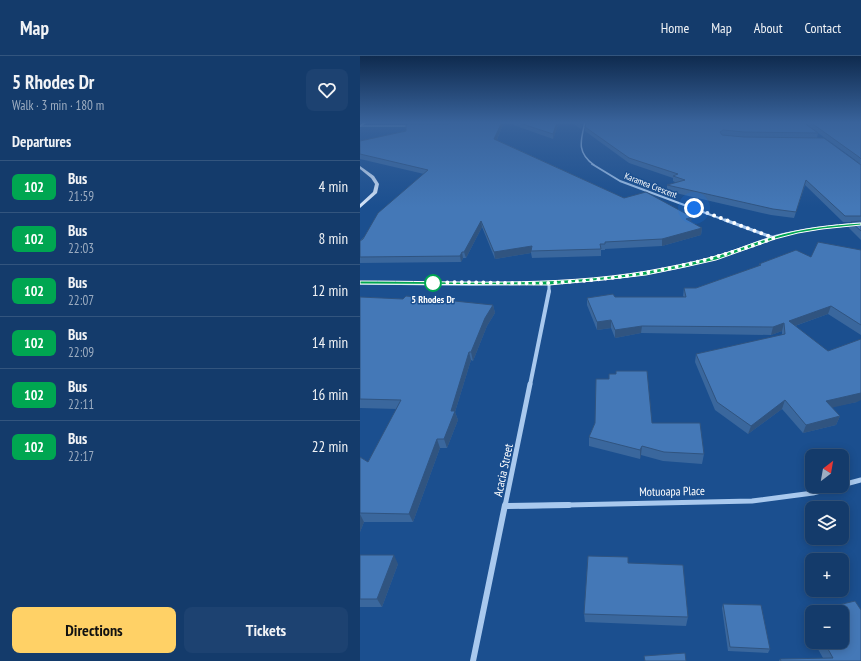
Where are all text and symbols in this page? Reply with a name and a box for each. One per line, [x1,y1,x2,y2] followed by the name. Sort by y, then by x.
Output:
[20,16,49,40] text: Map
[661,19,689,37] text: Home
[711,19,732,37] text: Map
[754,19,783,37] text: About
[805,19,841,37] text: Contact
[306,69,348,111] button: heart
[12,70,94,94] text: 5 Rhodes Dr
[12,97,104,114] text: Walk · 3 min · 180 m
[12,132,71,151] text: Departures
[68,169,87,188] text: Bus
[623,170,679,200] street label: Karamea Crescent
[318,177,348,196] text: 4 min
[24,178,44,196] text: 102
[68,188,94,205] text: 21:59
[684,198,704,218] your location
[68,221,87,240] text: Bus
[318,229,348,248] text: 8 min
[24,230,44,248] text: 102
[68,240,94,257] text: 22:03
[68,273,87,292] text: Bus
[424,274,442,292] marker: 5 Rhodes Dr
[312,281,348,300] text: 12 min
[24,282,44,300] text: 102
[68,292,94,309] text: 22:07
[411,293,455,306] place label: 5 Rhodes Dr
[68,325,87,344] text: Bus
[312,333,348,352] text: 14 min
[24,334,44,352] text: 102
[68,344,94,361] text: 22:09
[68,377,87,396] text: Bus
[312,385,348,404] text: 16 min
[24,386,44,404] text: 102
[68,396,94,413] text: 22:11
[68,429,87,448] text: Bus
[312,437,348,456] text: 22 min
[24,438,44,456] text: 102
[490,442,516,498] street label: Acacia Street
[68,448,94,465] text: 22:17
[805,449,849,493] north arrow
[805,449,849,649] map controls
[639,483,705,499] street label: Motuoapa Place
[805,501,849,545] button: layers
[805,553,849,597] button: +
[805,605,849,649] button: −
[12,607,176,653] button: Directions
[184,607,348,653] button: Tickets

